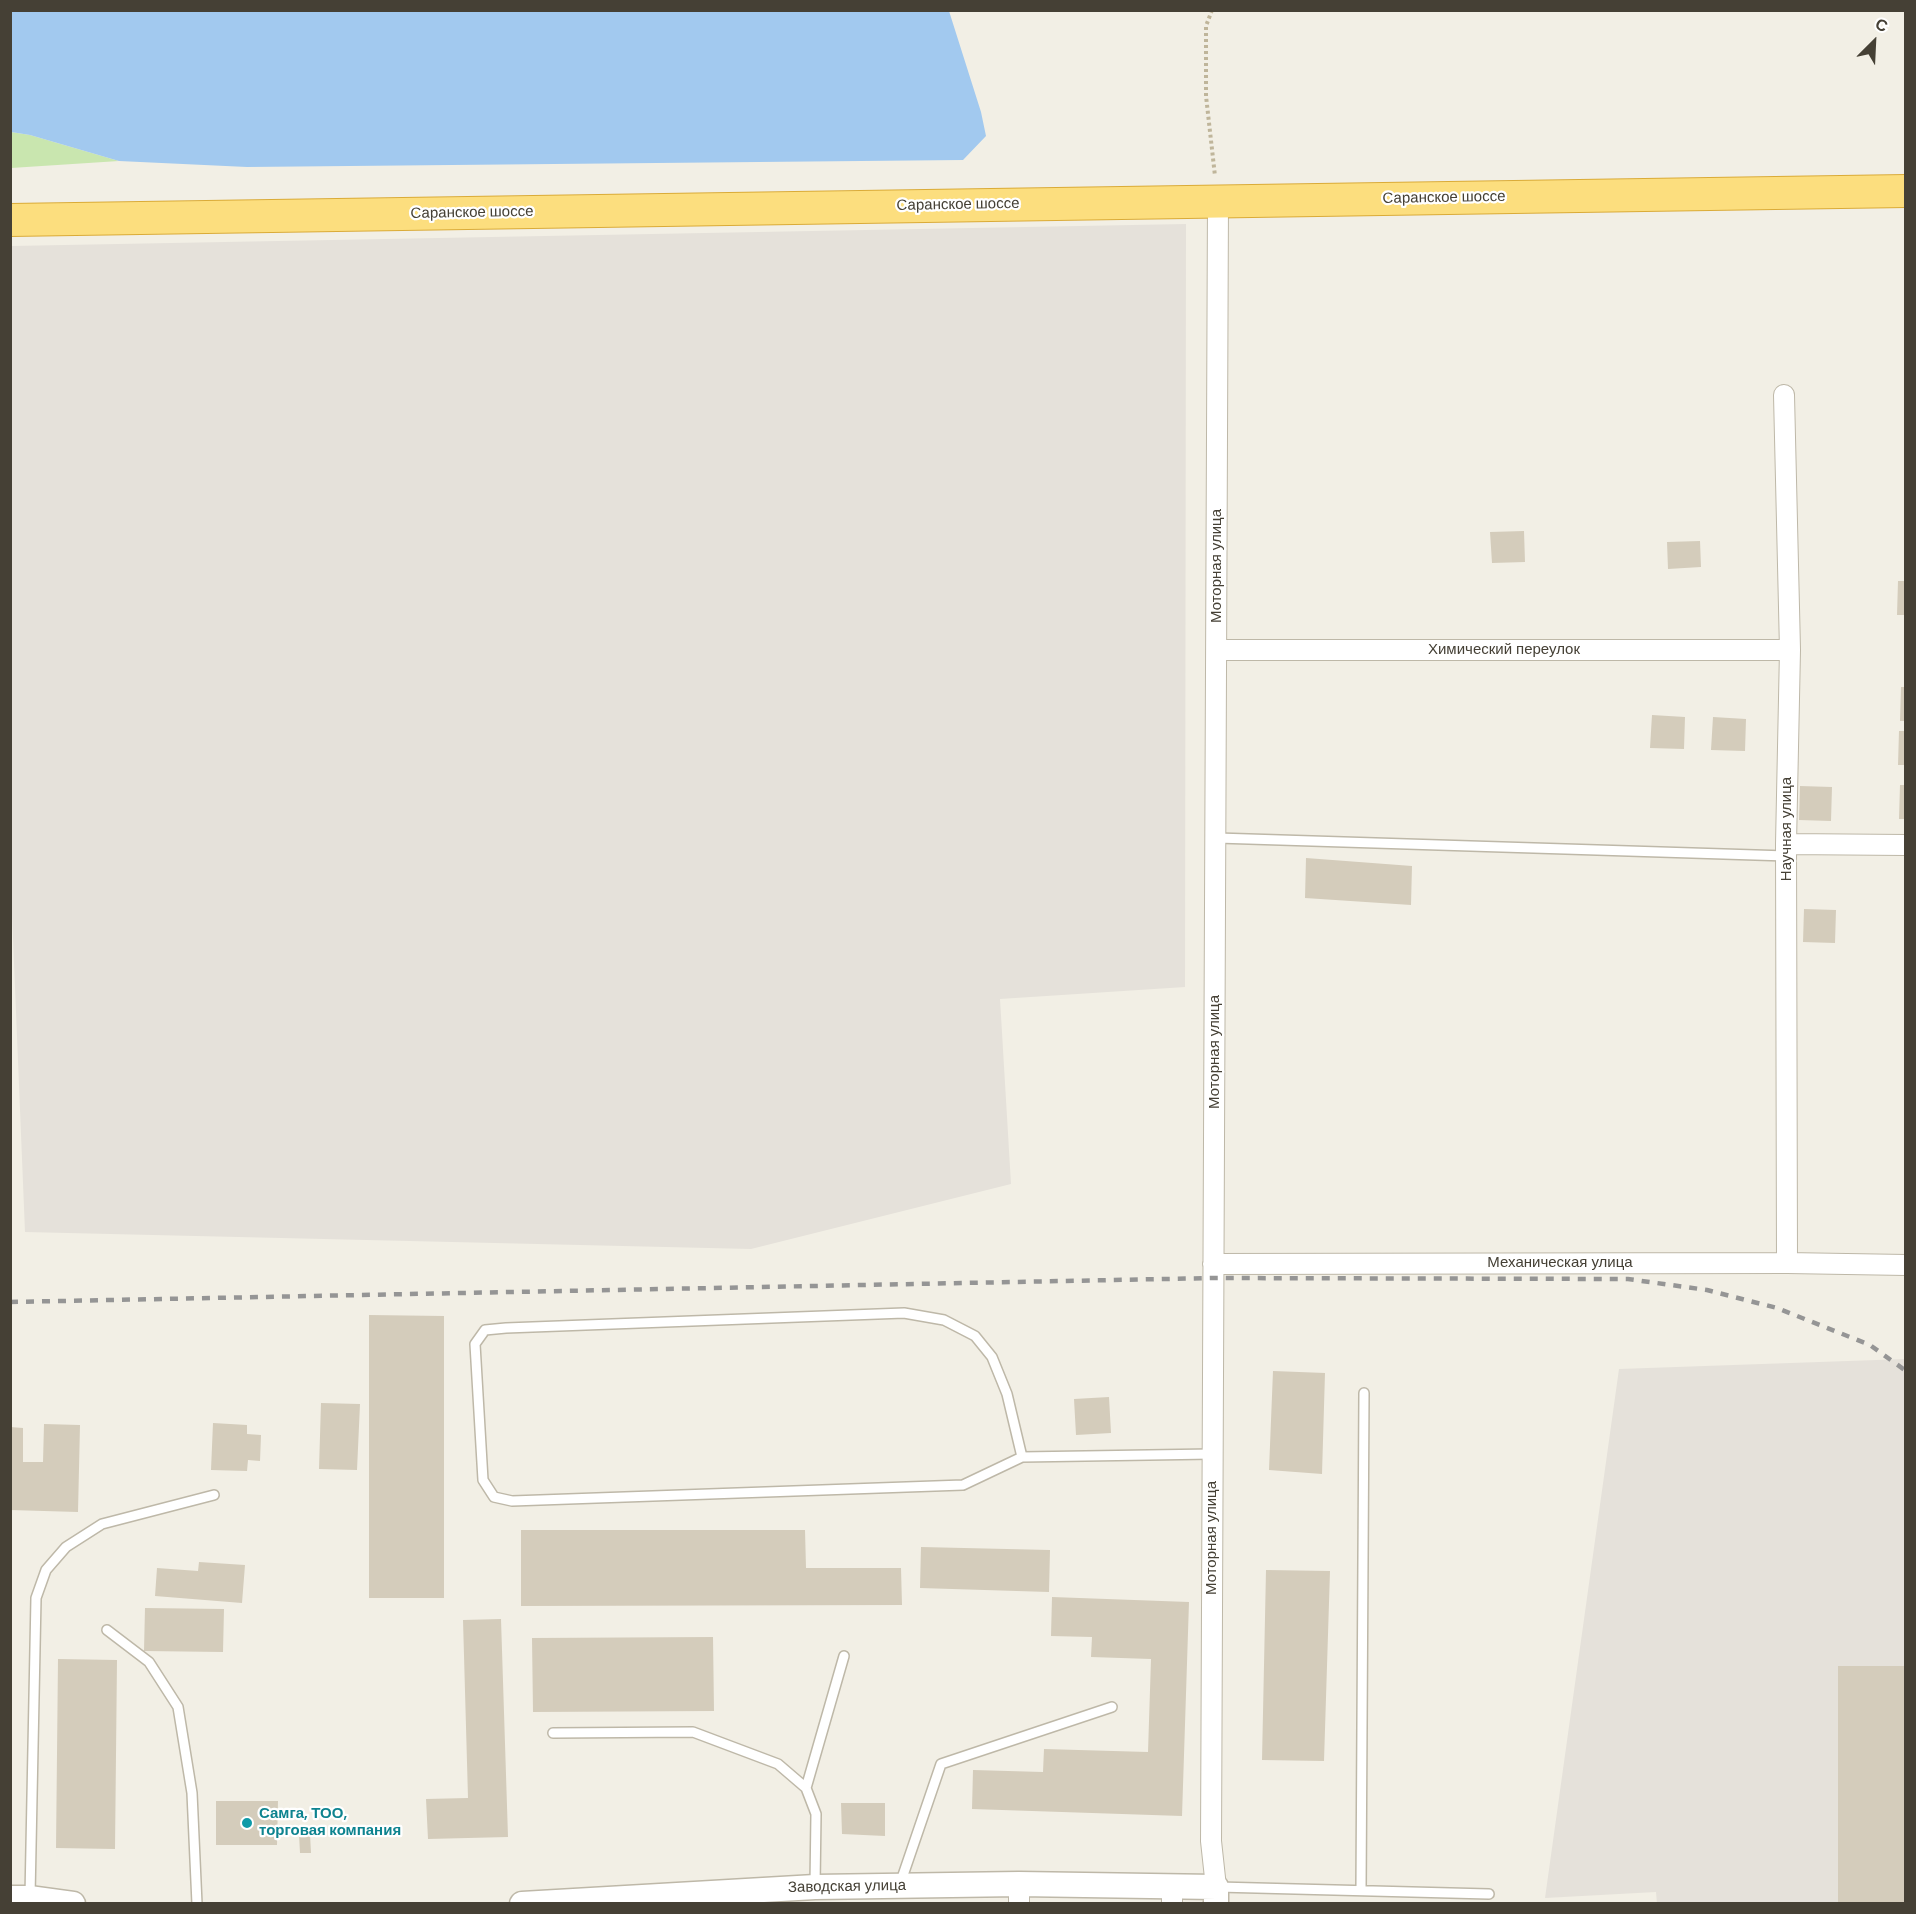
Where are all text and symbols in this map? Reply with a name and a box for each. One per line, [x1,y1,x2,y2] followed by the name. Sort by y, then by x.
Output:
[1844,12,1904,72] north arrow
[1872,13,1891,37] text: С
[1382,188,1506,208] street label: Саранское шоссе
[896,195,1020,215] street label: Саранское шоссе
[410,203,534,223] street label: Саранское шоссе
[1208,509,1226,623] street label: Моторная улица
[1428,641,1580,659] street label: Химический переулок
[1778,777,1796,881] street label: Научная улица
[1206,995,1224,1109] street label: Моторная улица
[1487,1254,1633,1272] street label: Механическая улица
[1203,1481,1221,1595] street label: Моторная улица
[259,1805,401,1840] place label: Самга, ТОО, торговая компания
[240,1816,254,1830] marker: Самга, ТОО, торговая компания
[788,1877,906,1897] street label: Заводская улица

